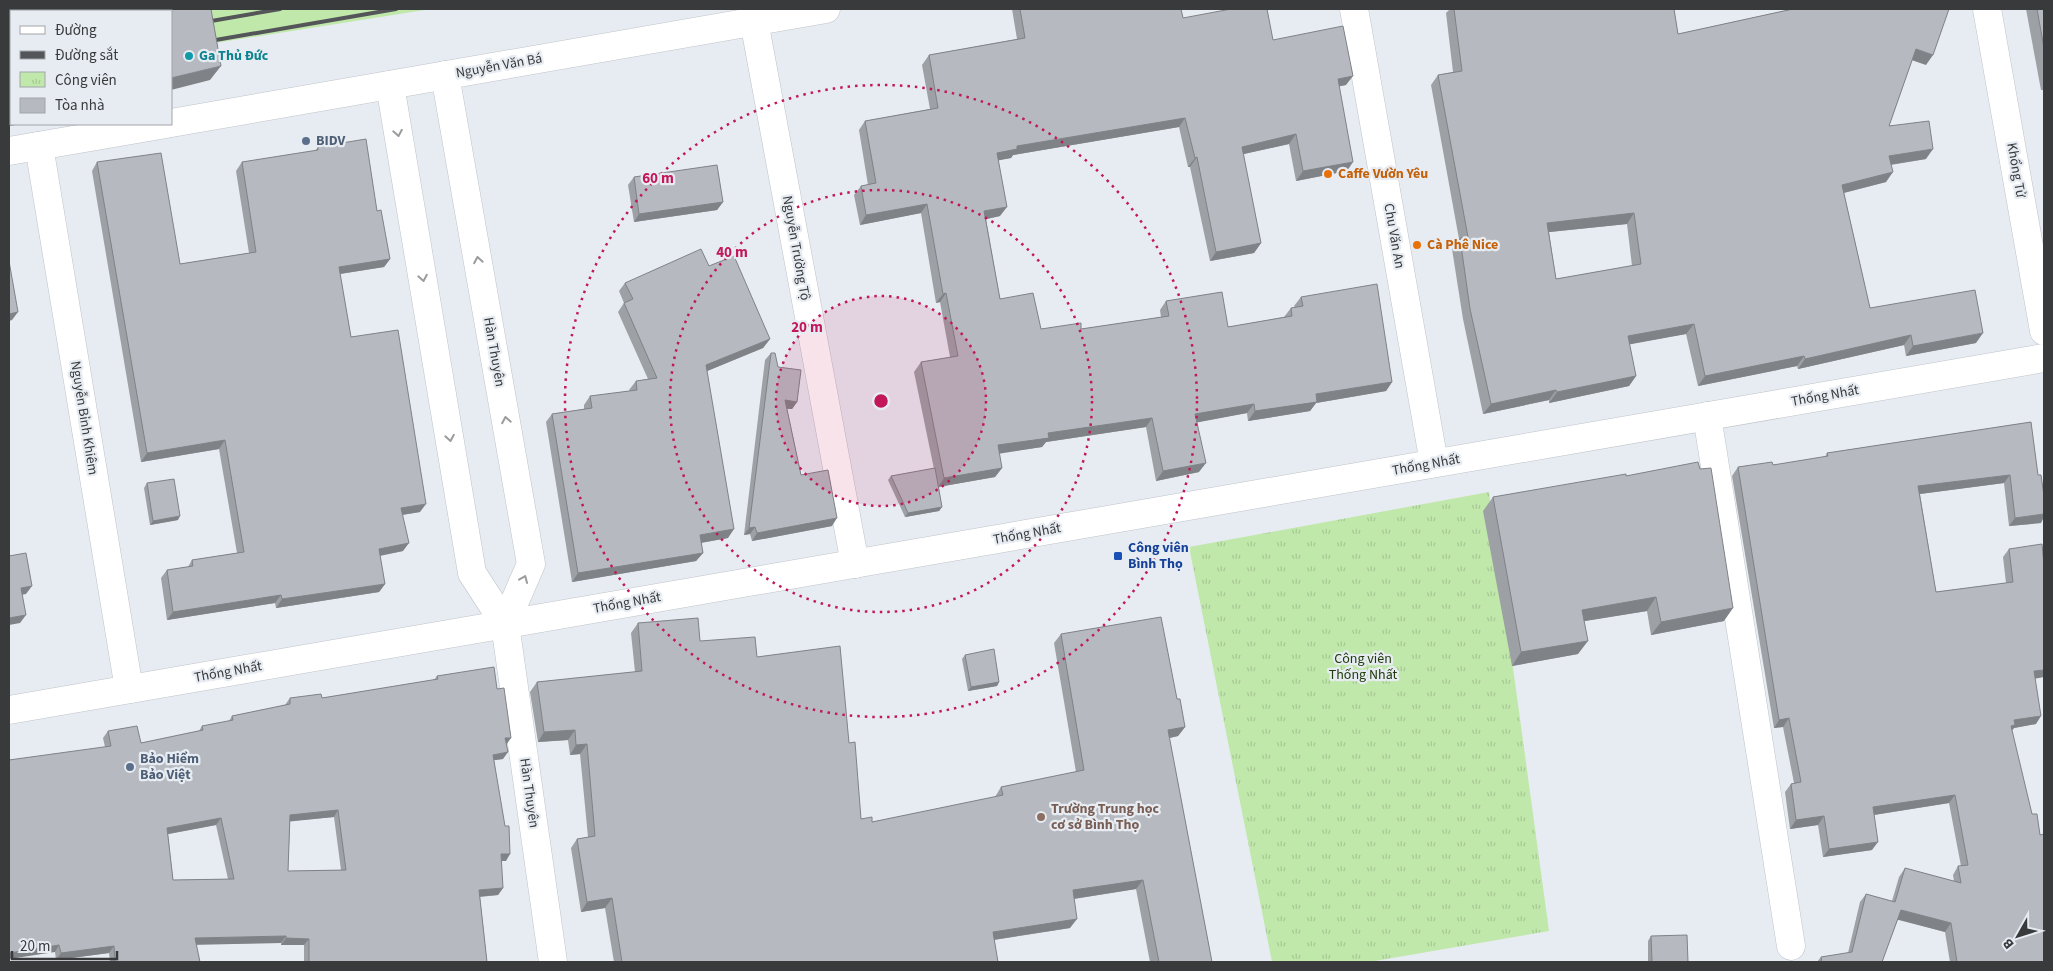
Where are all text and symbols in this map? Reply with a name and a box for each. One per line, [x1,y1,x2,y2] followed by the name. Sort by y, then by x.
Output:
[10,10,172,125] legend
[55,20,97,41] text: Đường
[55,45,118,66] text: Đường sắt
[199,46,269,66] place label: Ga Thủ Đức
[454,49,544,83] street label: Nguyễn Văn Bá
[183,50,195,62] marker: Ga Thủ Đức
[55,70,117,91] text: Công viên
[55,95,104,116] text: Tòa nhà
[392,128,402,137] one-way arrow
[316,131,345,151] place label: BIDV
[300,135,312,147] marker: BIDV
[2001,141,2031,199] street label: Khổng Tử
[1338,164,1428,184] place label: Caffe Vườn Yêu
[642,168,674,189] text: 60 m
[1322,168,1334,180] marker: Caffe Vườn Yêu
[777,194,815,302] street label: Nguyễn Trường Tộ
[1378,202,1410,270] street label: Chu Văn An
[1427,235,1498,255] place label: Cà Phê Nice
[1411,239,1423,251] marker: Cà Phê Nice
[716,242,748,263] text: 40 m
[473,256,483,265] one-way arrow
[417,274,427,282] one-way arrow
[478,316,510,388] street label: Hàn Thuyên
[791,317,823,338] text: 20 m
[65,360,103,476] street label: Nguyễn Bỉnh Khiêm
[1790,380,1861,412] street label: Thống Nhất
[872,392,890,410] centre of rings
[501,416,511,425] one-way arrow
[444,434,454,443] one-way arrow
[1391,449,1462,481] street label: Thống Nhất
[992,518,1063,550] street label: Thống Nhất
[1128,538,1189,574] place label: Công viên Bình Thọ
[1112,550,1124,562] marker: Công viên Bình Thọ
[518,575,529,584] one-way arrow
[592,587,663,619] street label: Thống Nhất
[1329,649,1398,685] park label: Công viên Thống Nhất
[193,656,264,688] street label: Thống Nhất
[140,749,199,785] place label: Bảo Hiểm Bảo Việt
[514,757,544,829] street label: Hàn Thuyên
[124,761,136,773] marker: Bảo Hiểm Bảo Việt
[1051,799,1160,835] place label: Trường Trung học cơ sở Bình Thọ
[1035,811,1047,823] marker: Trường Trung học cơ sở Bình Thọ
[1993,911,2043,961] north arrow
[12,928,118,960] scale bar
[1998,934,2019,953] text: B
[20,936,50,957] text: 20 m

